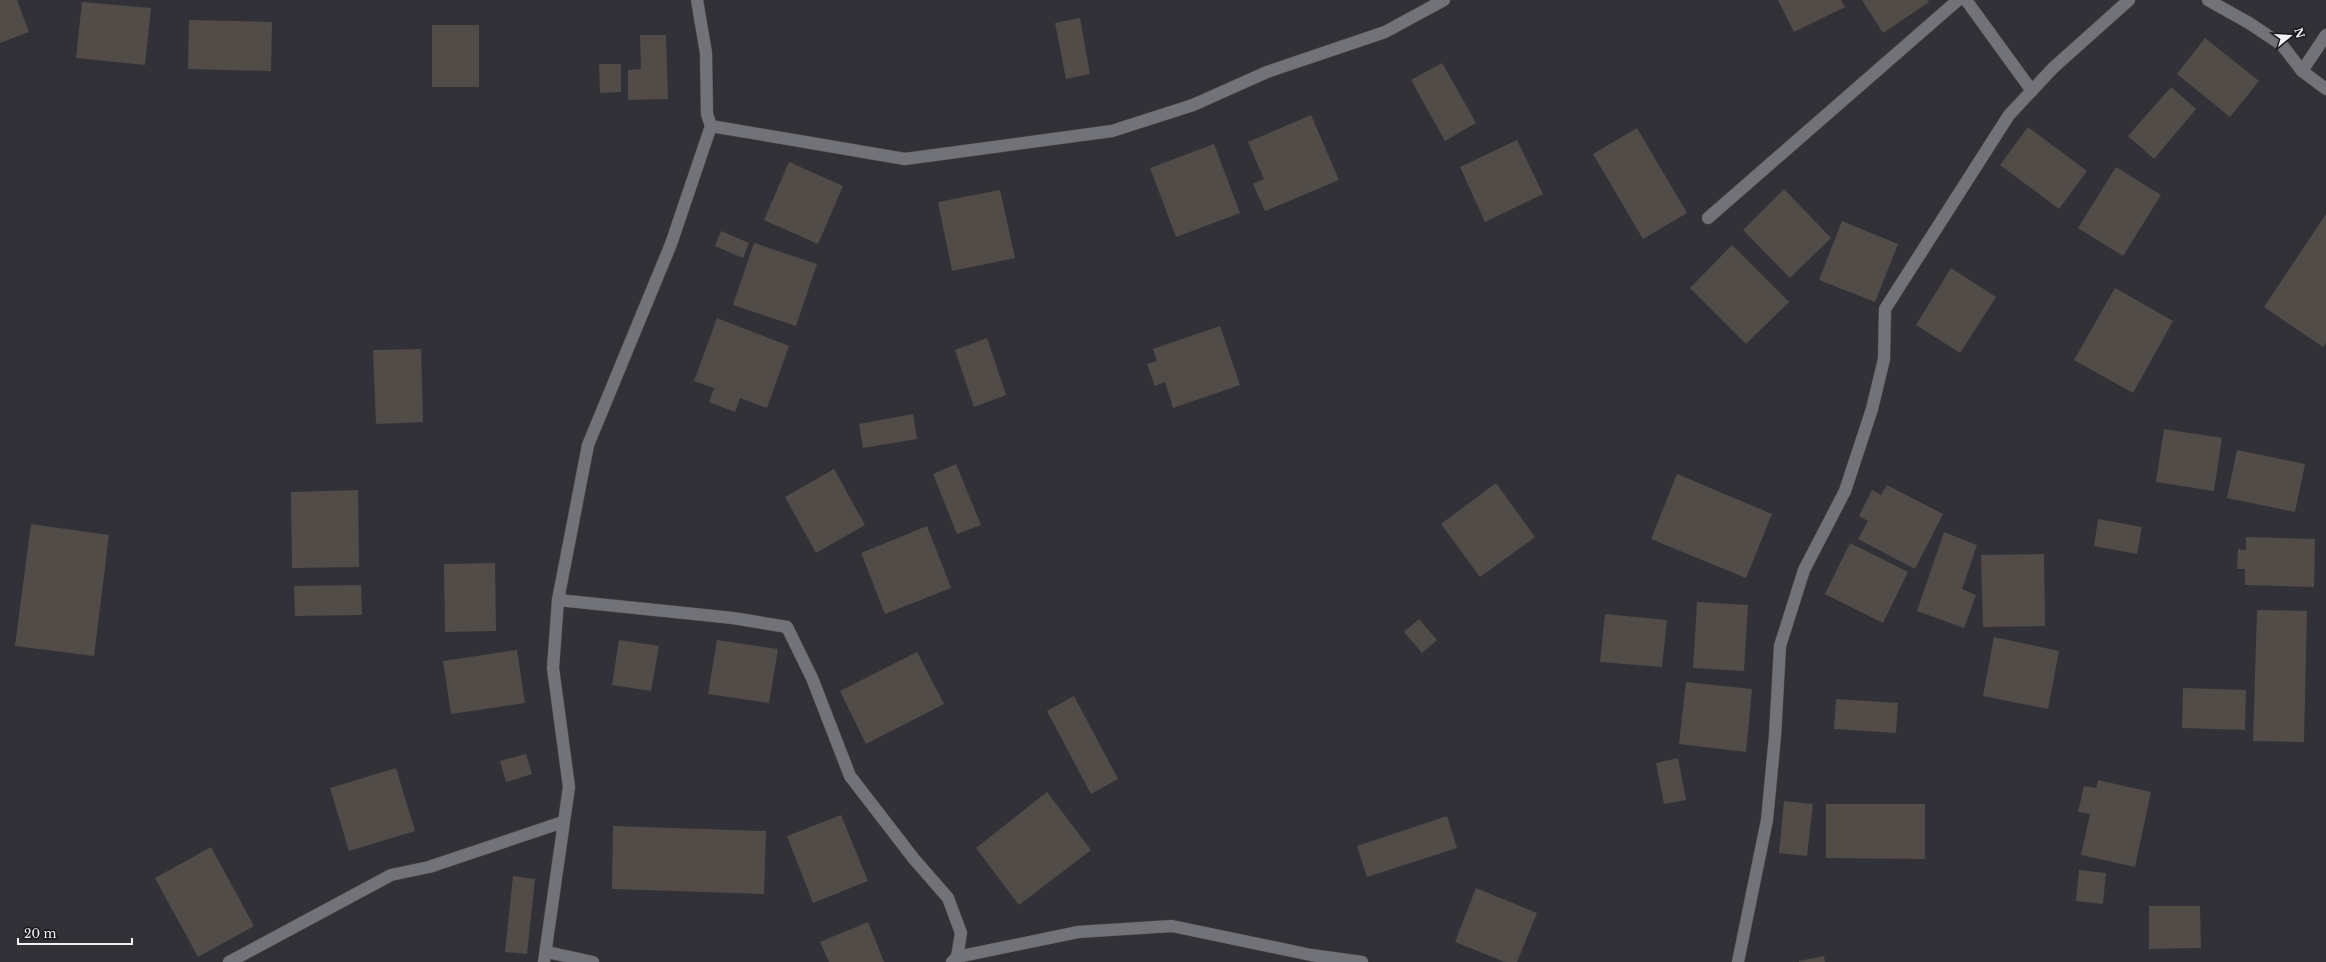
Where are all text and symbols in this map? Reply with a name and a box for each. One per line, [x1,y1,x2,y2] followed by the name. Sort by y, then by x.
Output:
[2270,16,2310,56] north arrow
[2291,26,2308,41] text: N
[18,920,132,946] scale bar
[24,926,56,941] text: 20 m

